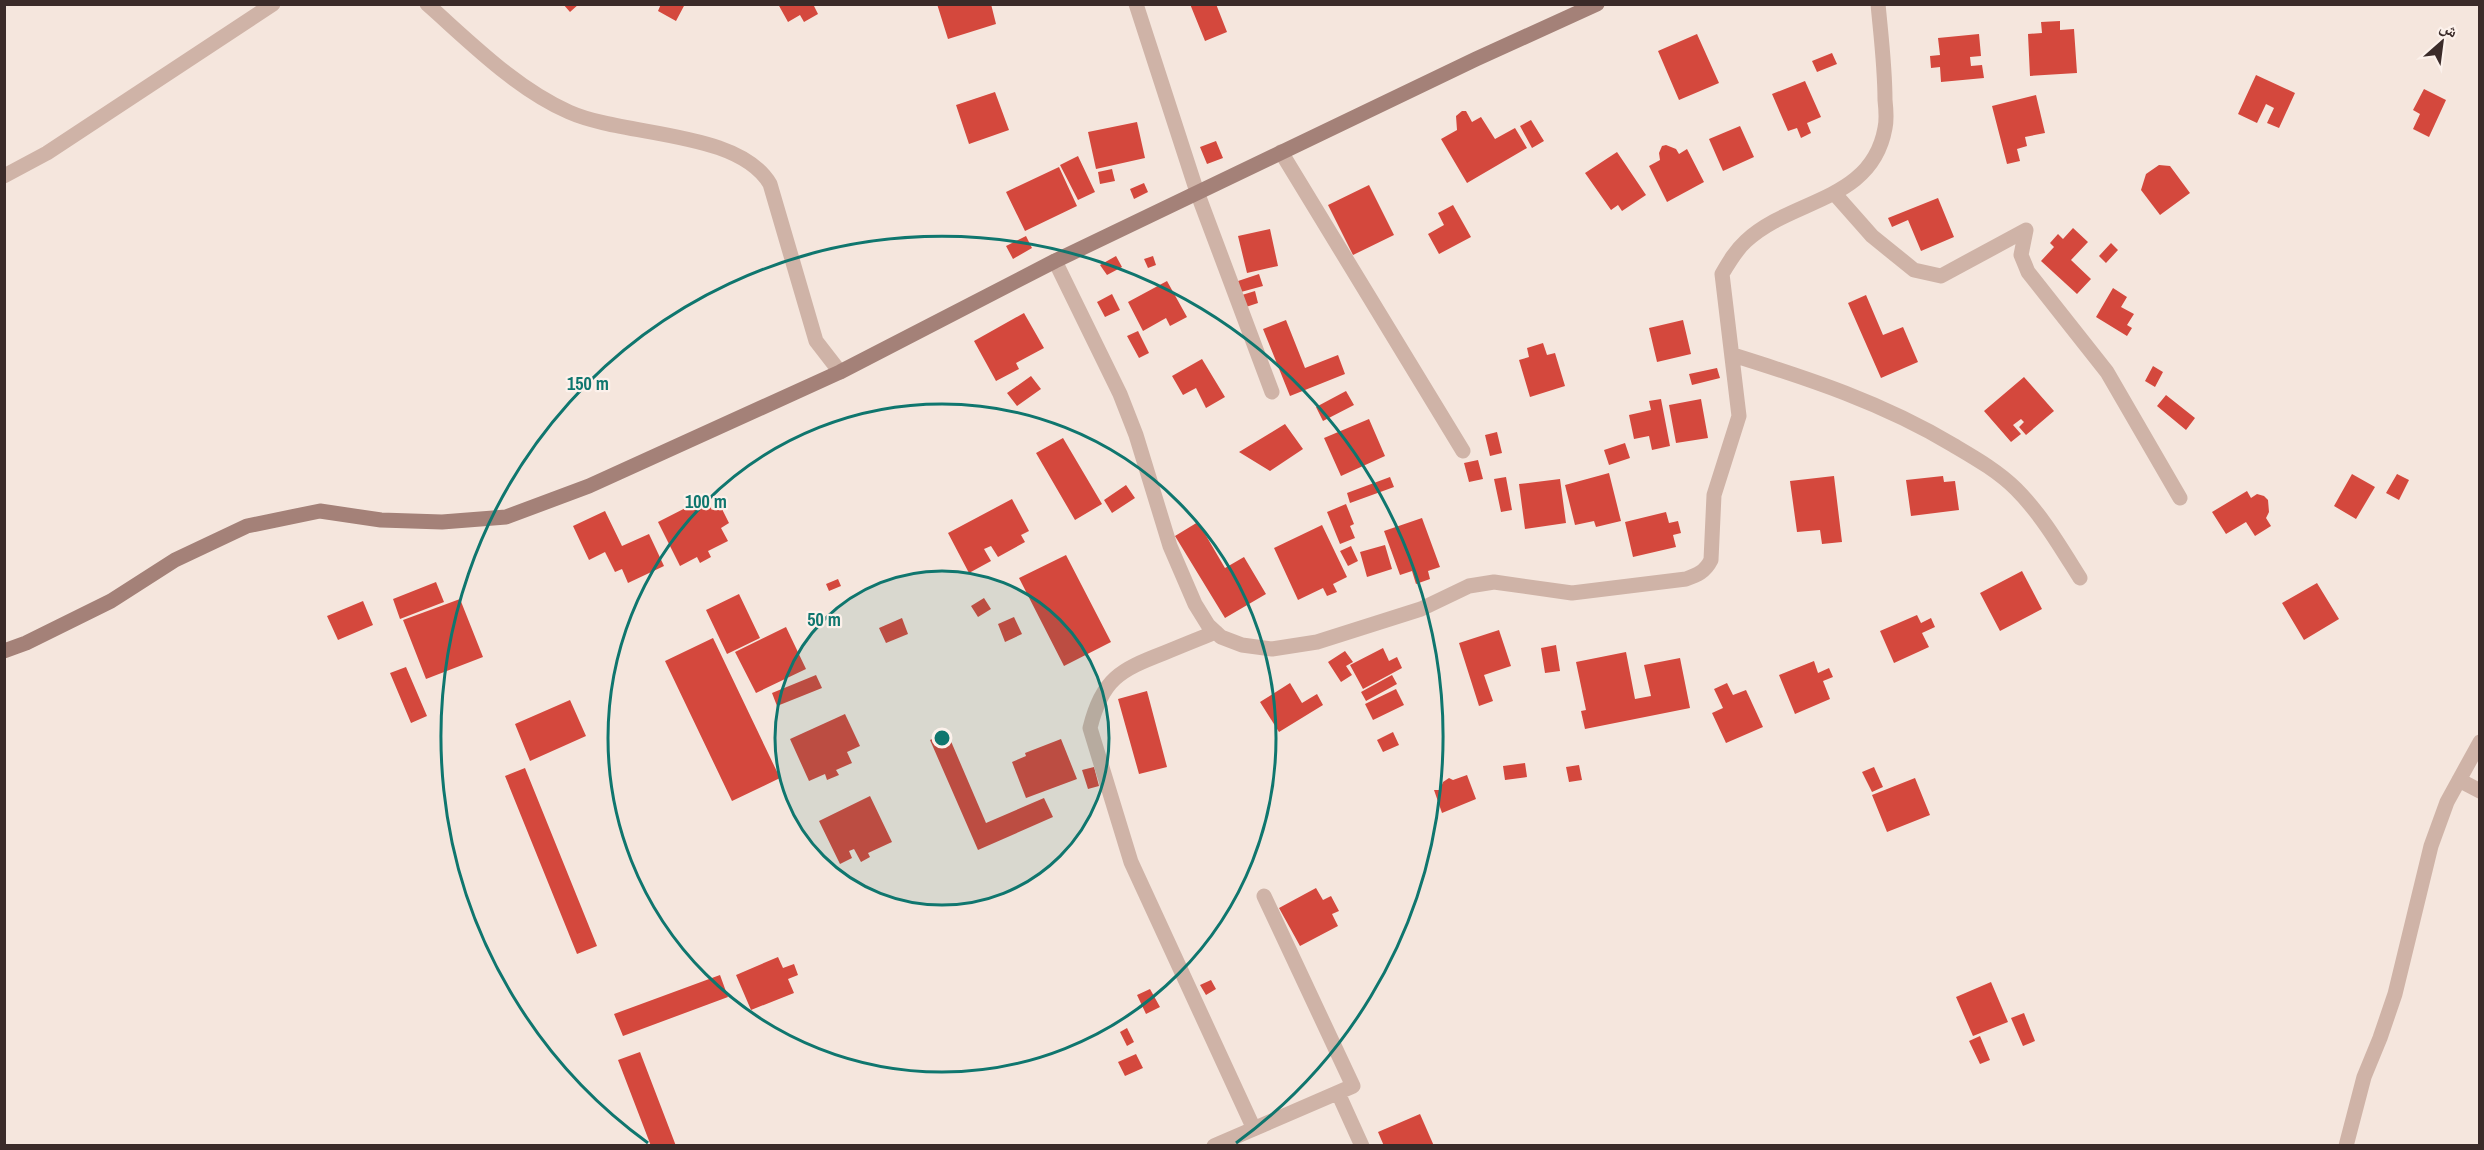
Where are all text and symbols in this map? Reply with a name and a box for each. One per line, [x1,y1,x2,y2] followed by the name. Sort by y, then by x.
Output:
[2412,12,2472,72] north arrow
[2436,15,2462,42] text: ش
[567,371,609,396] text: 150 m
[685,489,727,514] text: 100 m
[807,607,841,632] text: 50 m
[932,728,952,748] centre of rings

